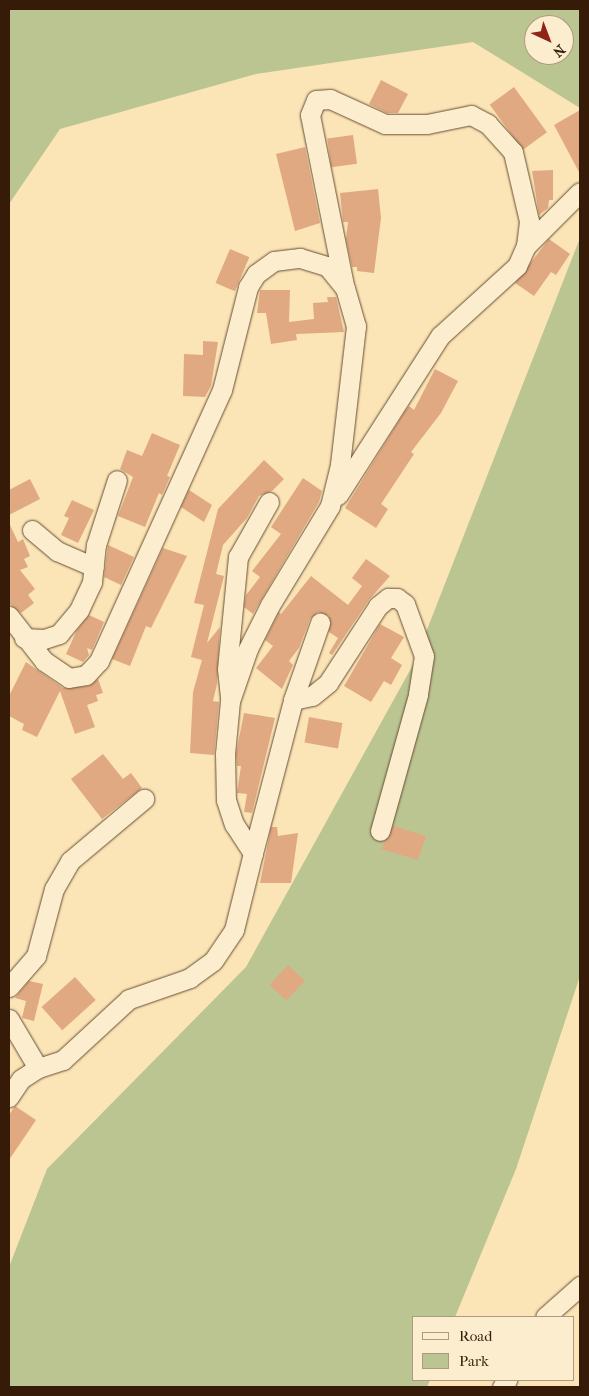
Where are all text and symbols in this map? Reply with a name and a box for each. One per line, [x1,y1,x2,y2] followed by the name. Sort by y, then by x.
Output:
[524,15,574,65] north arrow
[549,41,569,60] text: N
[412,1316,574,1381] legend
[459,1327,492,1345] text: Road
[459,1352,489,1370] text: Park

